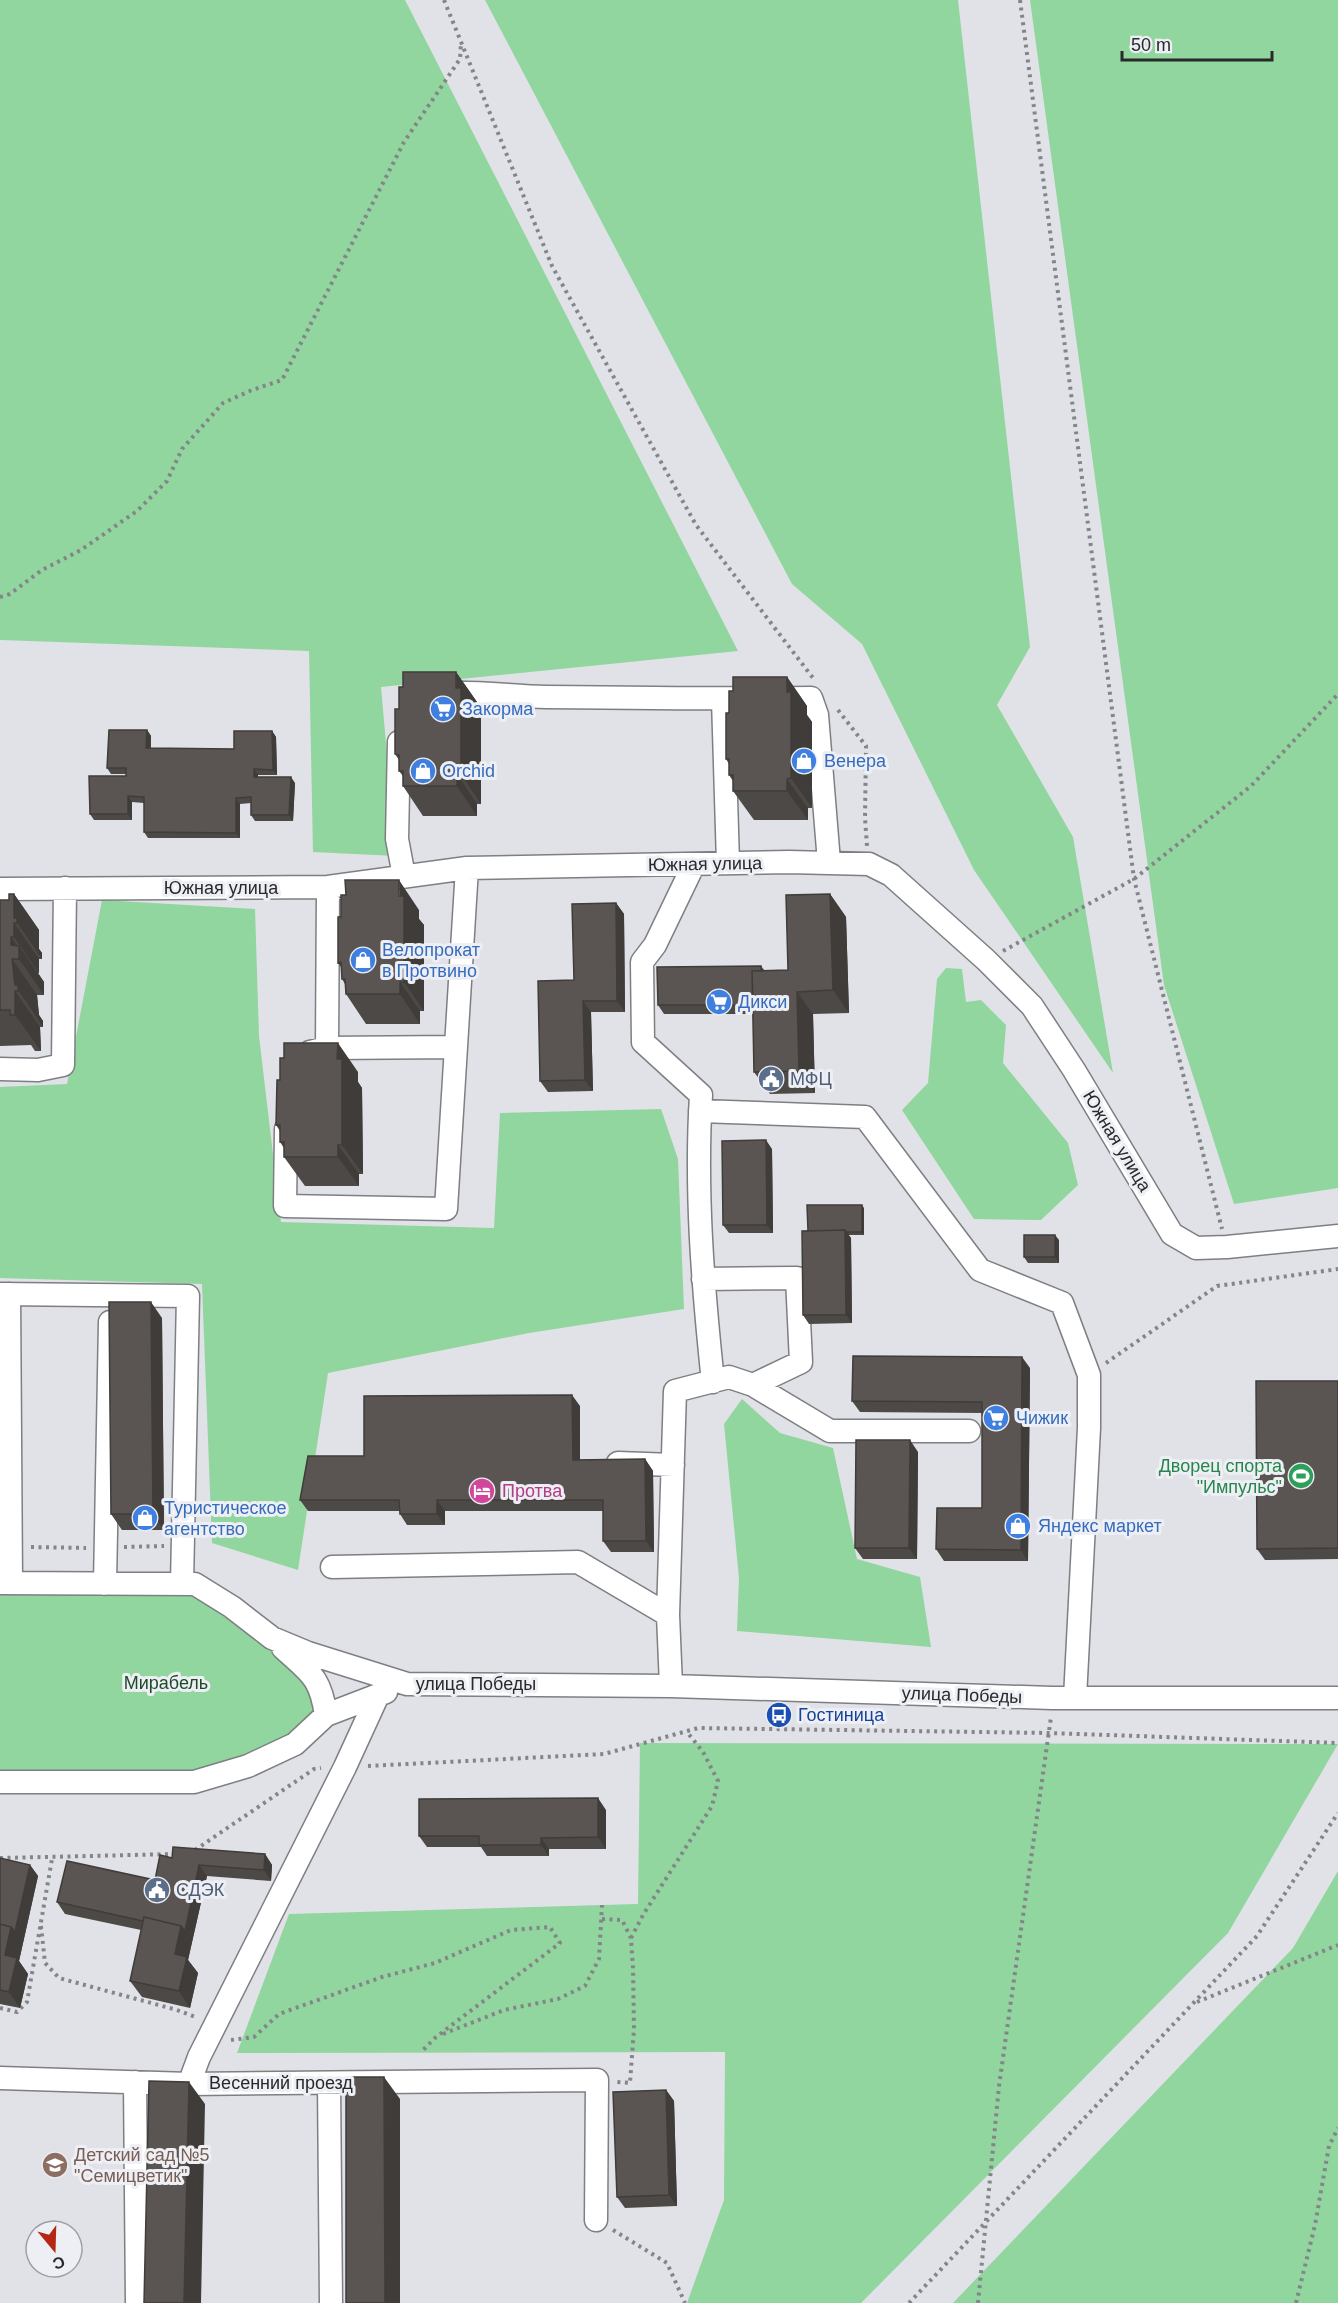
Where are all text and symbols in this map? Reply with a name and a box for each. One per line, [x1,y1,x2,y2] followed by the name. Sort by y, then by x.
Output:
[1122,24,1272,62] scale bar
[1131,35,1171,55] text: 50 m
[428,694,458,724] supermarket icon: Закорма
[462,699,534,719] place label: Закорма
[789,746,819,776] shop icon: Венера
[824,751,887,771] place label: Венера
[408,756,438,786] shop icon: Orchid
[442,761,495,781] place label: Orchid
[648,853,763,875] street label: Южная улица
[164,878,279,898] street label: Южная улица
[382,940,480,981] place label: Велопрокат в Протвино
[348,945,378,975] shop icon: Велопрокат в Протвино
[704,987,734,1017] supermarket icon: Дикси
[738,992,787,1012] place label: Дикси
[756,1064,786,1094] public building icon: МФЦ
[790,1069,832,1089] place label: МФЦ
[1079,1087,1156,1196] street label: Южная улица
[981,1403,1011,1433] supermarket icon: Чижик
[1016,1408,1068,1428] place label: Чижик
[1159,1456,1283,1497] place label: Дворец спорта "Импульс"
[1286,1461,1316,1491] sports icon: Дворец спорта "Импульс"
[467,1476,497,1506] hotel icon: Протва
[502,1481,563,1501] place label: Протва
[164,1498,287,1539] place label: Туристическое агентство
[130,1503,160,1533] shop icon: Туристическое агентство
[1003,1511,1033,1541] shop icon: Яндекс маркет
[1038,1516,1162,1536] place label: Яндекс маркет
[124,1673,208,1693] park label: Мирабель
[416,1674,536,1694] street label: улица Победы
[901,1683,1023,1707] street label: улица Победы
[764,1700,794,1730] bus stop icon: Гостиница
[798,1705,885,1725] place label: Гостиница
[142,1875,172,1905] public building icon: СДЭК
[176,1880,225,1900] place label: СДЭК
[209,2073,353,2093] street label: Весенний проезд
[74,2145,209,2186] place label: Детский сад №5 "Семицветик"
[40,2150,70,2180] school or university icon: Детский сад №5 "Семицветик"
[24,2219,84,2279] north arrow
[50,2253,67,2273] text: С

